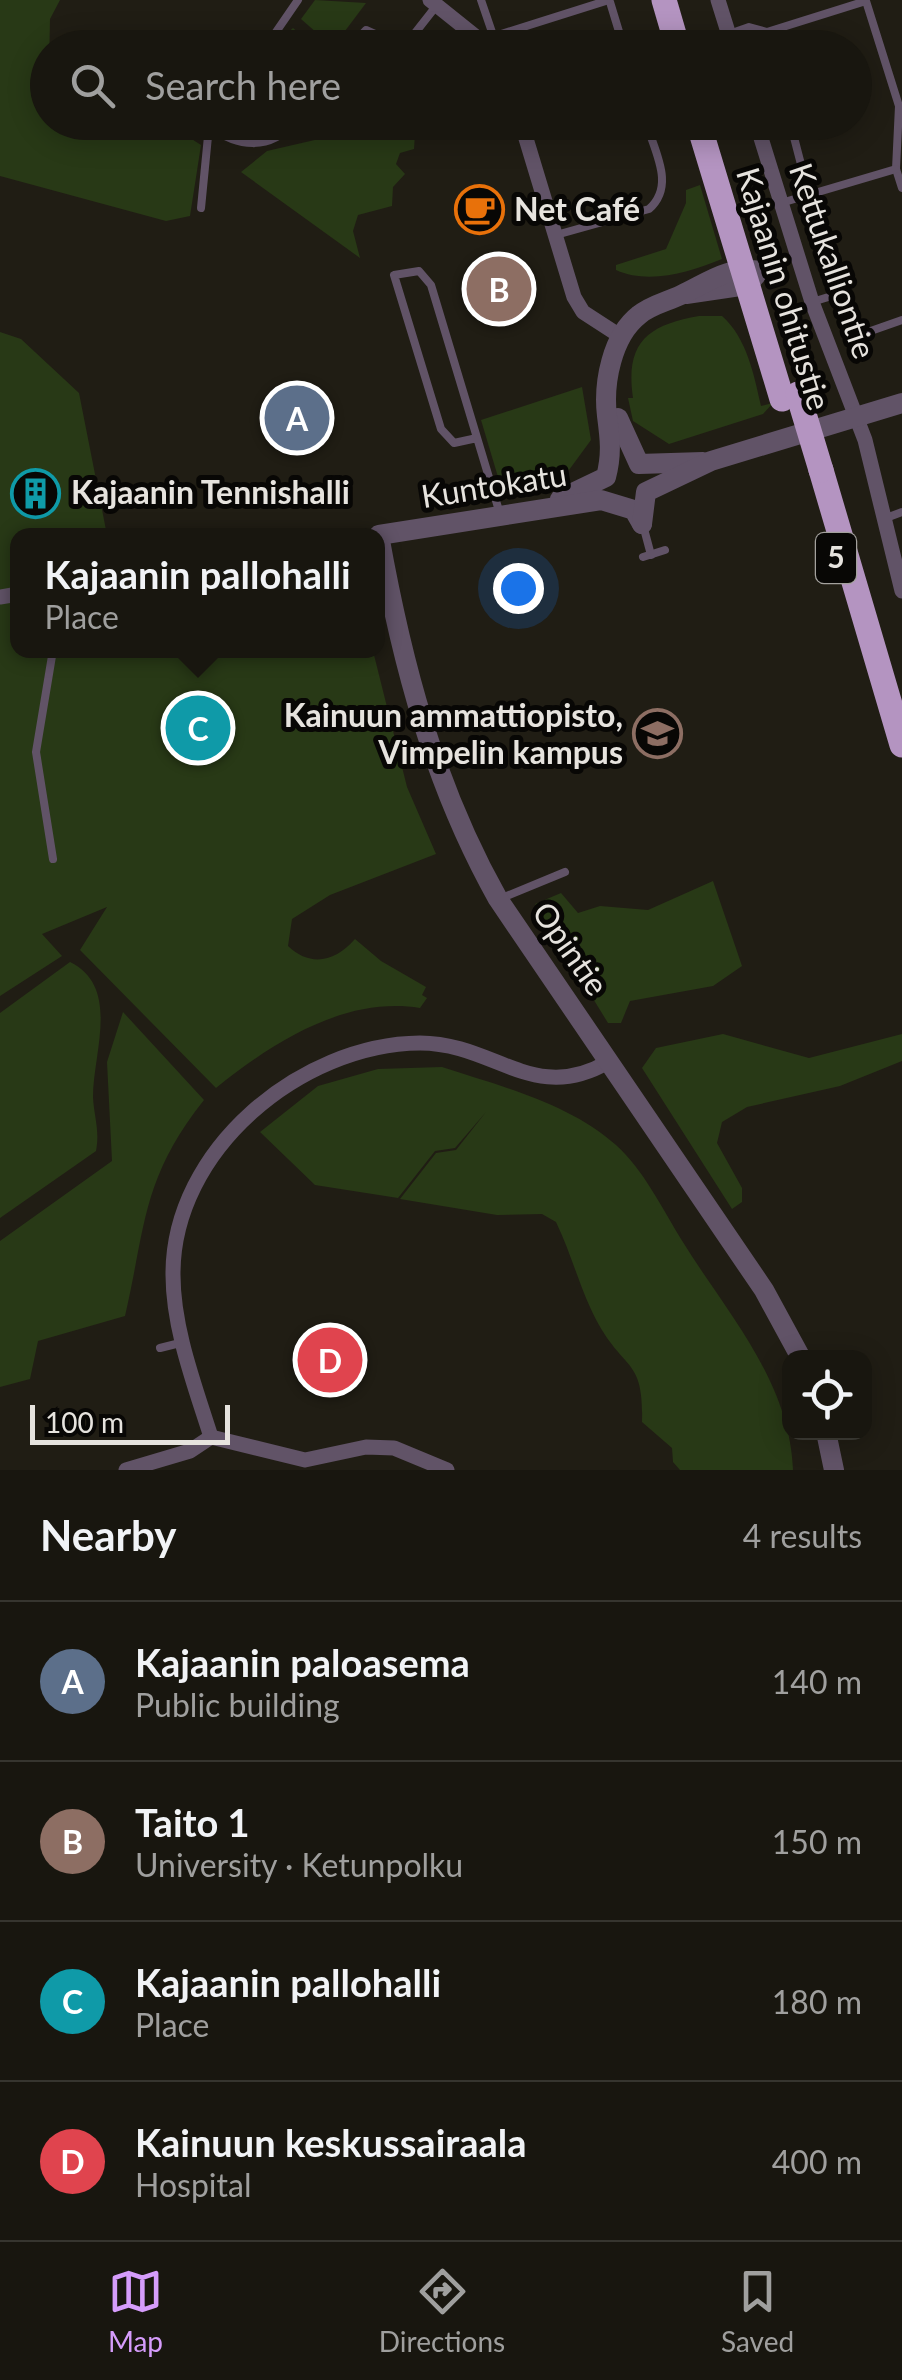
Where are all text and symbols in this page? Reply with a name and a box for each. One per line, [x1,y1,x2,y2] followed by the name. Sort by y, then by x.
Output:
[30,30,872,140] search box
[65,58,120,113] icon: search
[145,62,341,108] text: Search here
[782,158,885,363] street label: Kettukalliontie
[729,163,840,415] street label: Kajaanin ohitustie
[453,184,505,236] cafe icon: Net Café
[514,189,640,228] place label: Net Café
[466,252,532,326] pin: B
[264,380,330,456] pin: A
[418,454,569,515] street label: Kuntokatu
[10,467,62,519] building icon: Kajaanin Tennishalli
[71,472,350,511] place label: Kajaanin Tennishalli
[10,528,385,658] popup
[816,533,856,583] road number: 5
[44,551,351,597] text: Kajaanin pallohalli
[493,563,544,614] your location
[44,597,119,636] text: Place
[166,690,230,766] pin: C
[284,695,623,771] place label: Kainuun ammattiopisto, Vimpelin kampus
[632,708,684,760] school or university icon: Kainuun ammattiopisto, Vimpelin kampus
[525,894,617,1002] street label: Opintie
[298,1322,362,1398] pin: D
[782,1350,872,1440] map controls
[782,1350,872,1440] button: locate
[30,1400,230,1444] scale bar
[45,1405,124,1439] text: 100 m
[40,1510,177,1560] text: Nearby
[743,1516,862,1555] text: 4 results
[135,1639,470,1685] text: Kajaanin paloasema
[61,1662,84,1701] text: A
[772,1662,862,1701] text: 140 m
[135,1685,340,1724] text: Public building
[135,1799,250,1845] text: Taito 1
[62,1822,83,1861] text: B
[772,1822,862,1861] text: 150 m
[135,1845,463,1884] text: University · Ketunpolku
[135,1959,441,2005] text: Kajaanin pallohalli
[62,1982,83,2021] text: C
[772,1982,862,2021] text: 180 m
[135,2005,209,2044] text: Place
[135,2119,527,2165] text: Kainuun keskussairaala
[60,2142,85,2181] text: D
[772,2142,862,2181] text: 400 m
[135,2165,251,2204] text: Hospital
[108,2264,163,2358] tab: Map
[379,2264,505,2358] tab: Directions
[721,2264,794,2358] tab: Saved

